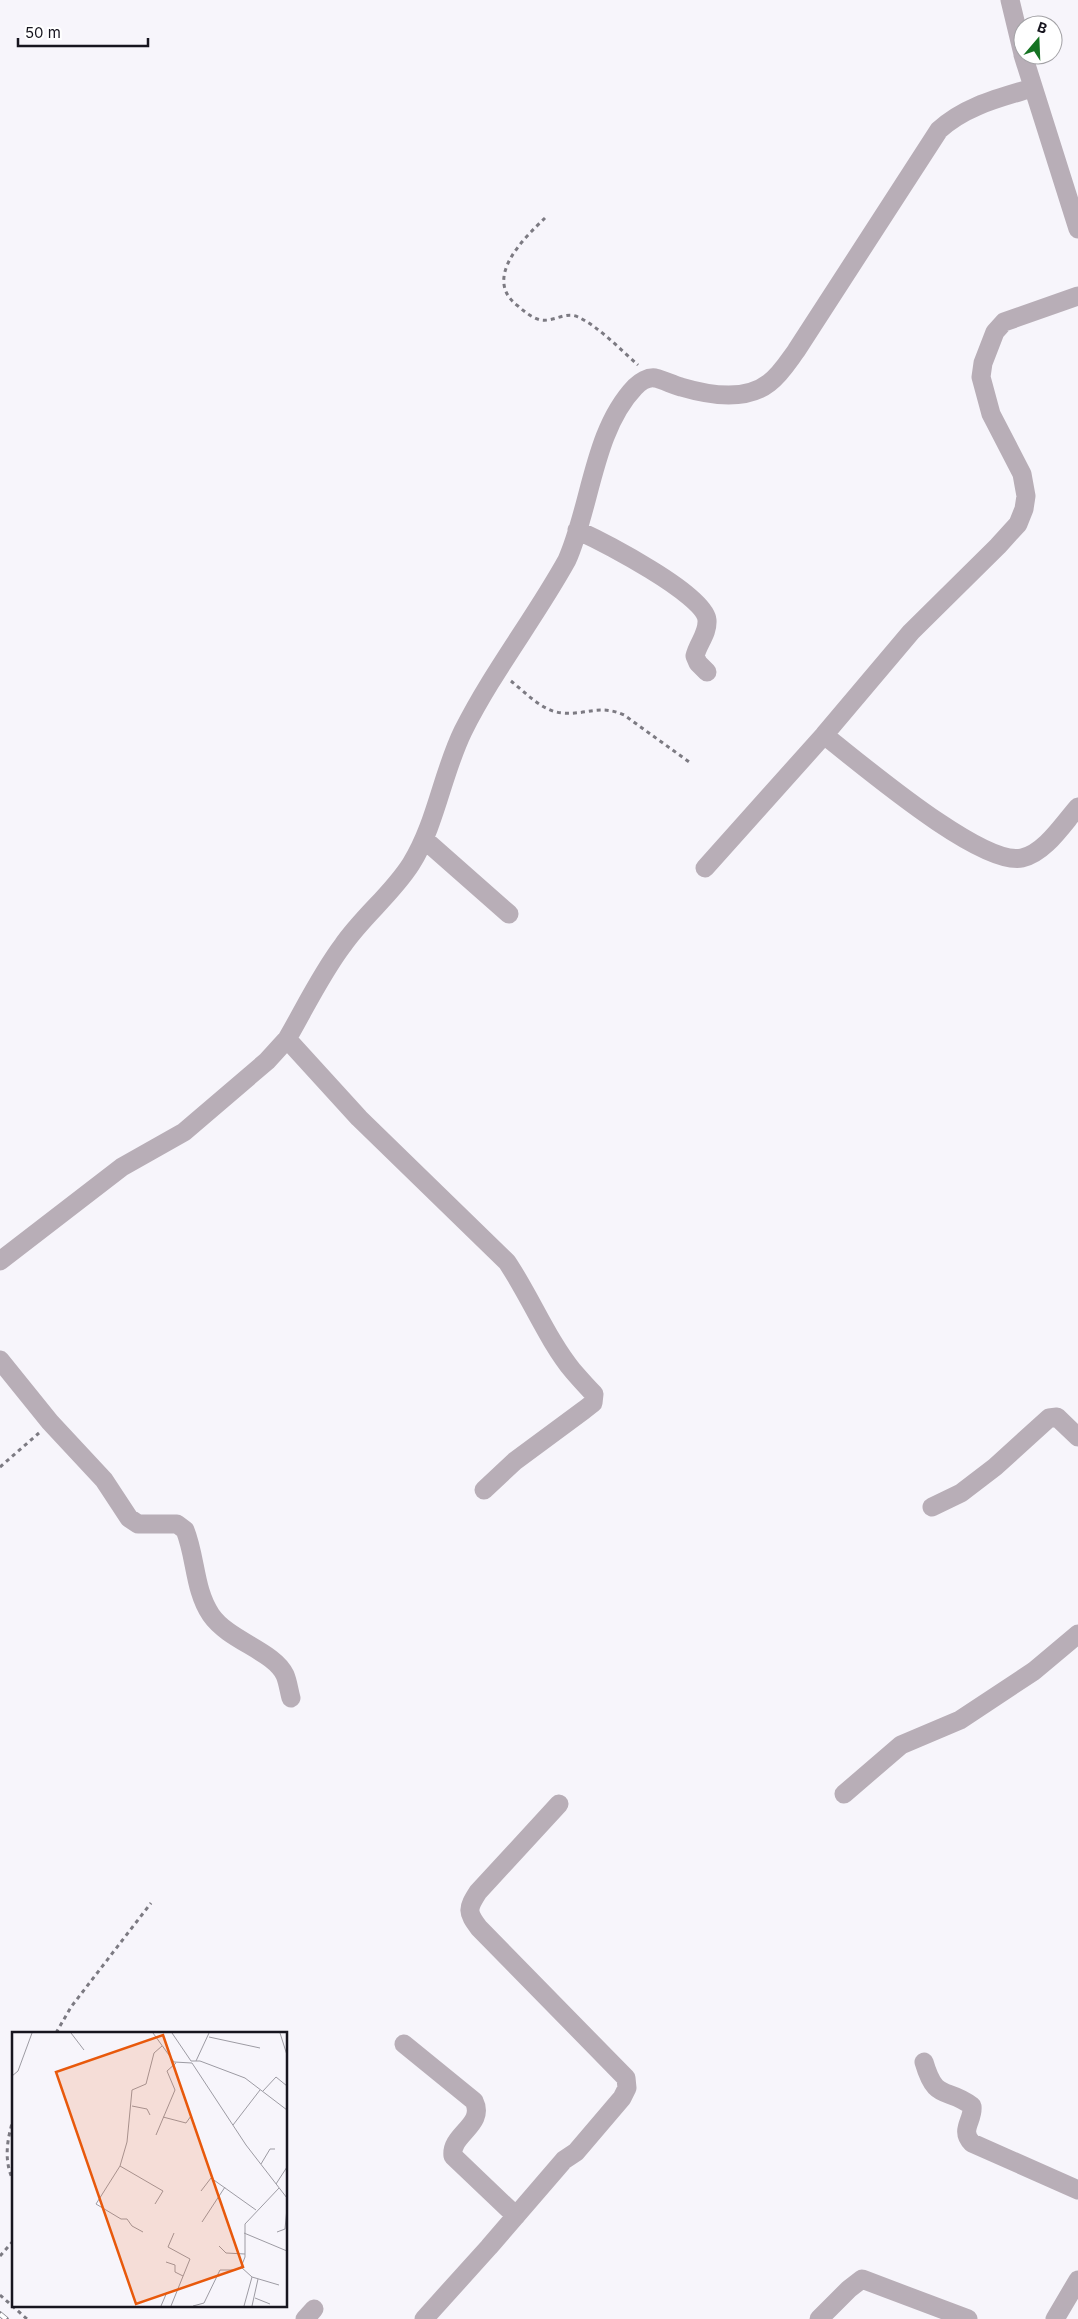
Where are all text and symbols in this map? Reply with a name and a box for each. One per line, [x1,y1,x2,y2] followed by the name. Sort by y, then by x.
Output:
[18,15,148,47] scale bar
[1013,15,1063,65] north arrow
[1035,18,1050,37] text: B
[25,23,61,42] text: 50 m
[12,2032,288,2306] inset map

